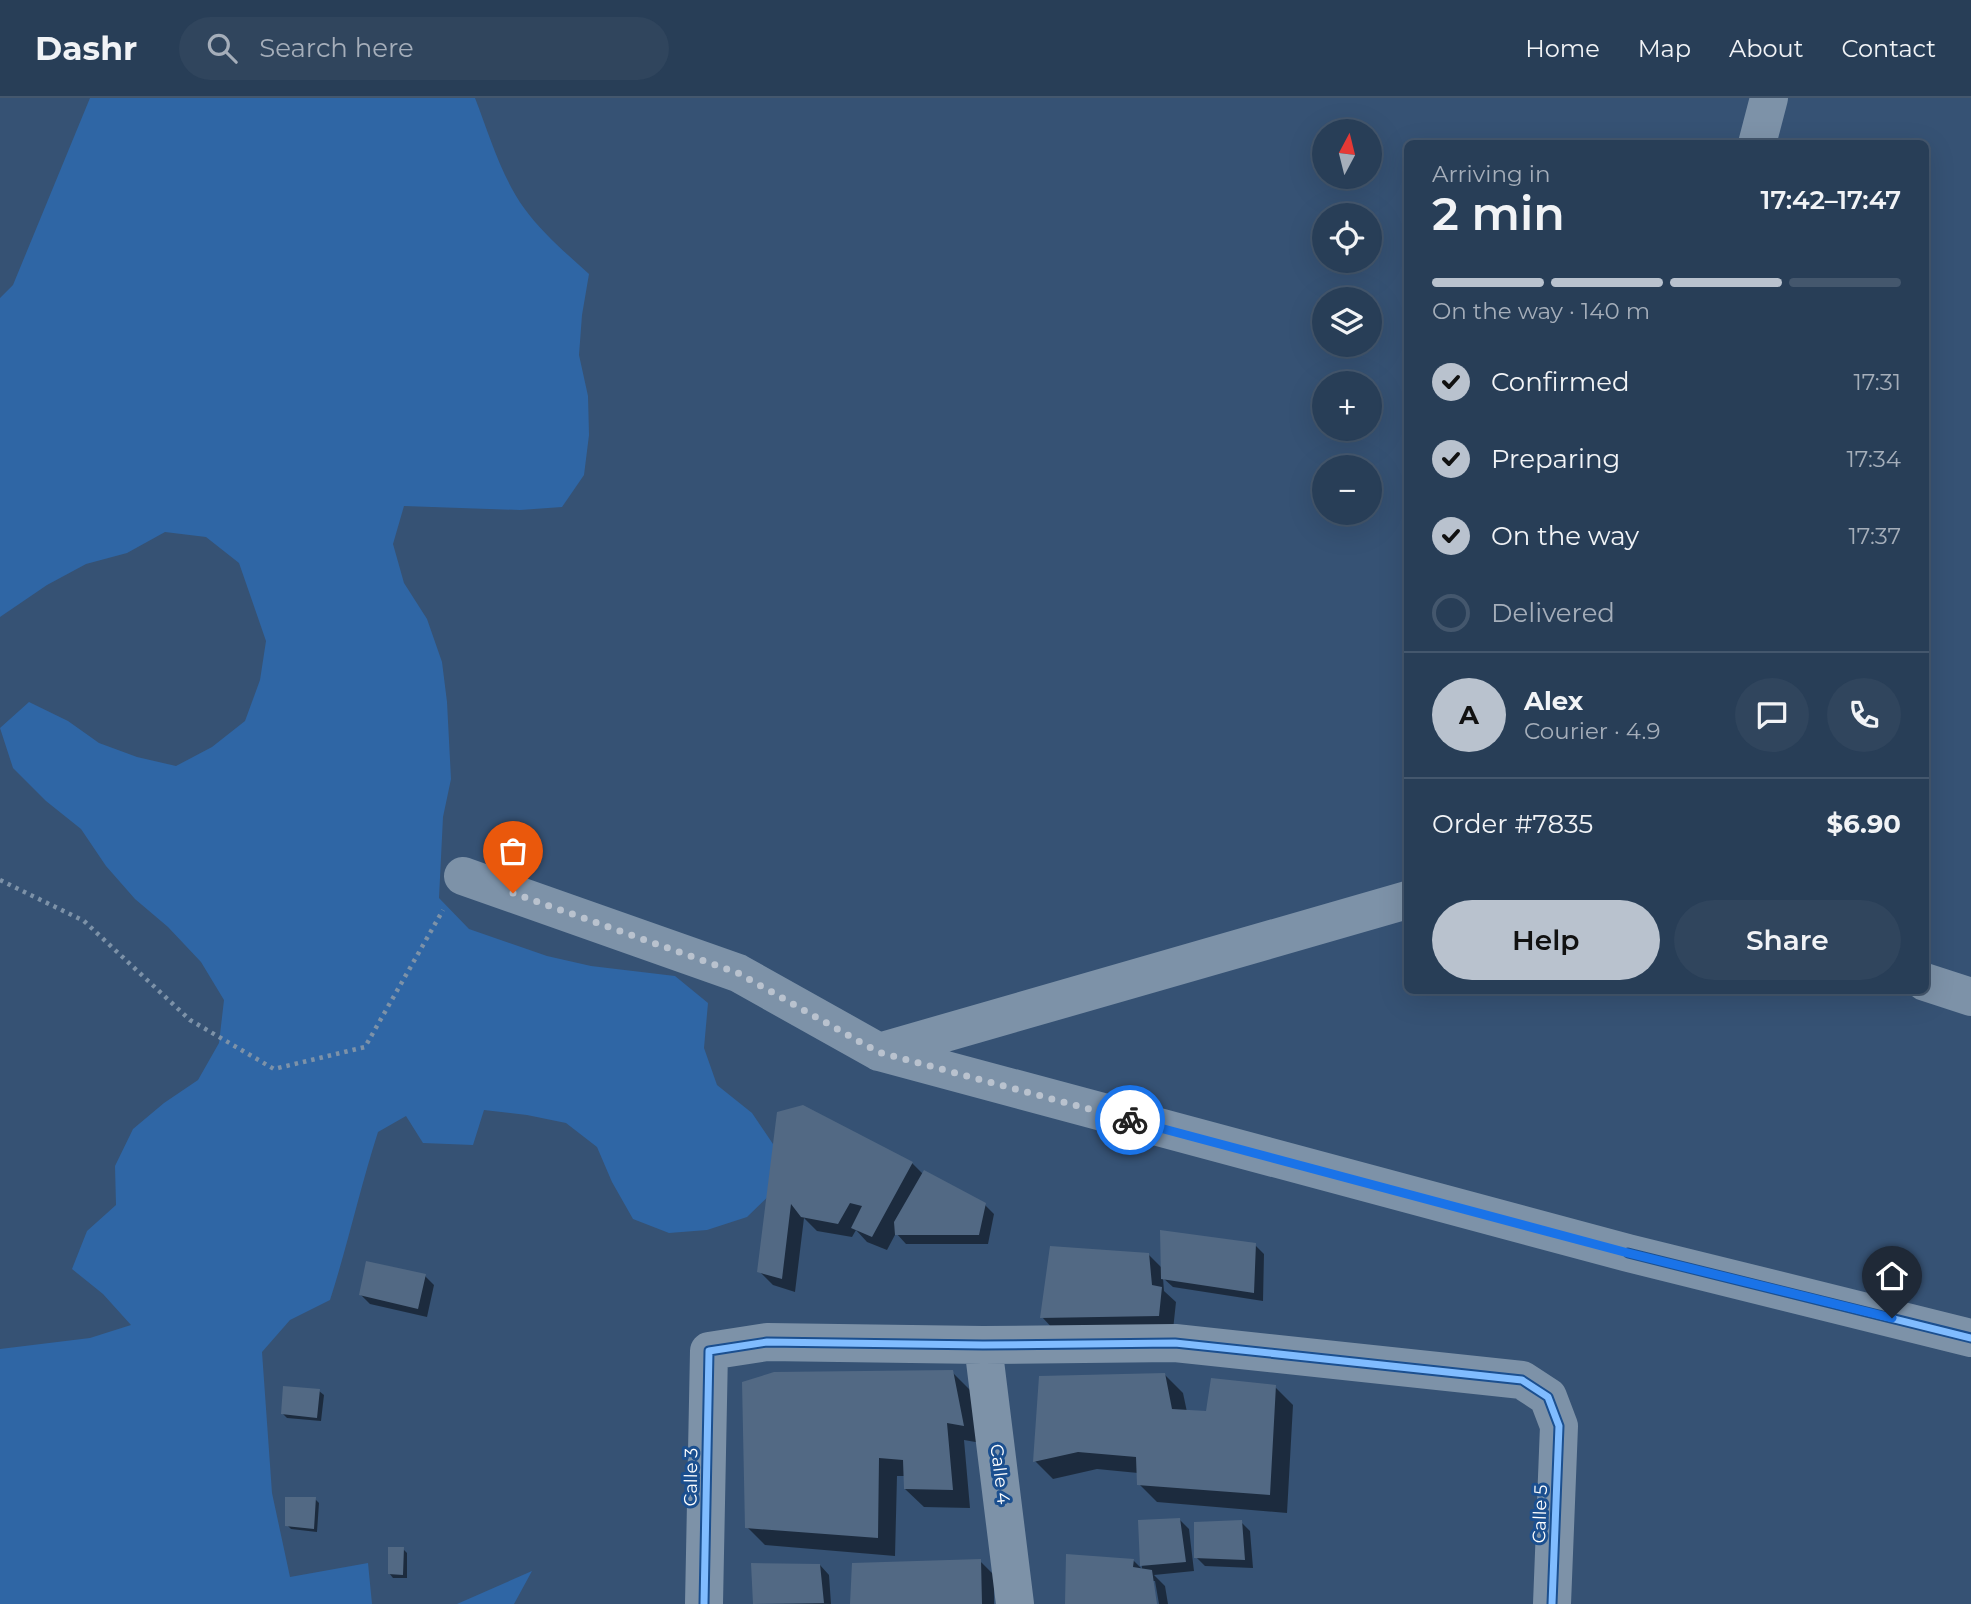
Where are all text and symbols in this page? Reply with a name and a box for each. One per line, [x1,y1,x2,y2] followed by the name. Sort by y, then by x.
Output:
[179,17,669,80] search box
[35,28,137,68] text: Dashr
[203,29,241,67] icon: search
[259,32,414,64] text: Search here
[1525,34,1600,63] text: Home
[1638,34,1691,63] text: Map
[1729,34,1803,63] text: About
[1841,34,1936,63] text: Contact
[1312,119,1382,189] north arrow
[1312,119,1382,525] map controls
[1432,160,1551,188] text: Arriving in
[1760,184,1901,216] text: 17:42–17:47
[1432,185,1565,242] text: 2 min
[1312,203,1382,273] button: locate
[1312,287,1382,357] button: layers
[1432,297,1650,325] text: On the way · 140 m
[1432,363,1470,401] icon: check
[1491,366,1630,398] text: Confirmed
[1853,368,1901,396] text: 17:31
[1312,371,1382,441] button: +
[1432,440,1470,478] icon: check
[1491,443,1620,475] text: Preparing
[1847,445,1901,473] text: 17:34
[1312,455,1382,525] button: −
[1432,517,1470,555] icon: check
[1491,520,1639,552] text: On the way
[1849,522,1901,550] text: 17:37
[1491,597,1615,629] text: Delivered
[1735,678,1809,752] button: chat
[1827,678,1901,752] button: phone
[1524,685,1583,717] text: Alex
[1459,699,1479,731] text: A
[1524,717,1660,745] text: Courier · 4.9
[1432,808,1593,840] text: Order #7835
[1827,808,1901,840] text: $6.90
[483,821,543,893] pin
[494,832,532,870] icon: bag
[1432,900,1660,980] button: Help
[1674,900,1901,980] button: Share
[1095,1085,1165,1155] courier
[1111,1101,1149,1139] icon: bike
[1862,1246,1922,1318] pin
[1873,1257,1911,1295] icon: home
[985,1443,1015,1505] street label: Calle 4
[679,1447,703,1507] street label: Calle 3
[1528,1484,1552,1544] street label: Calle 5

